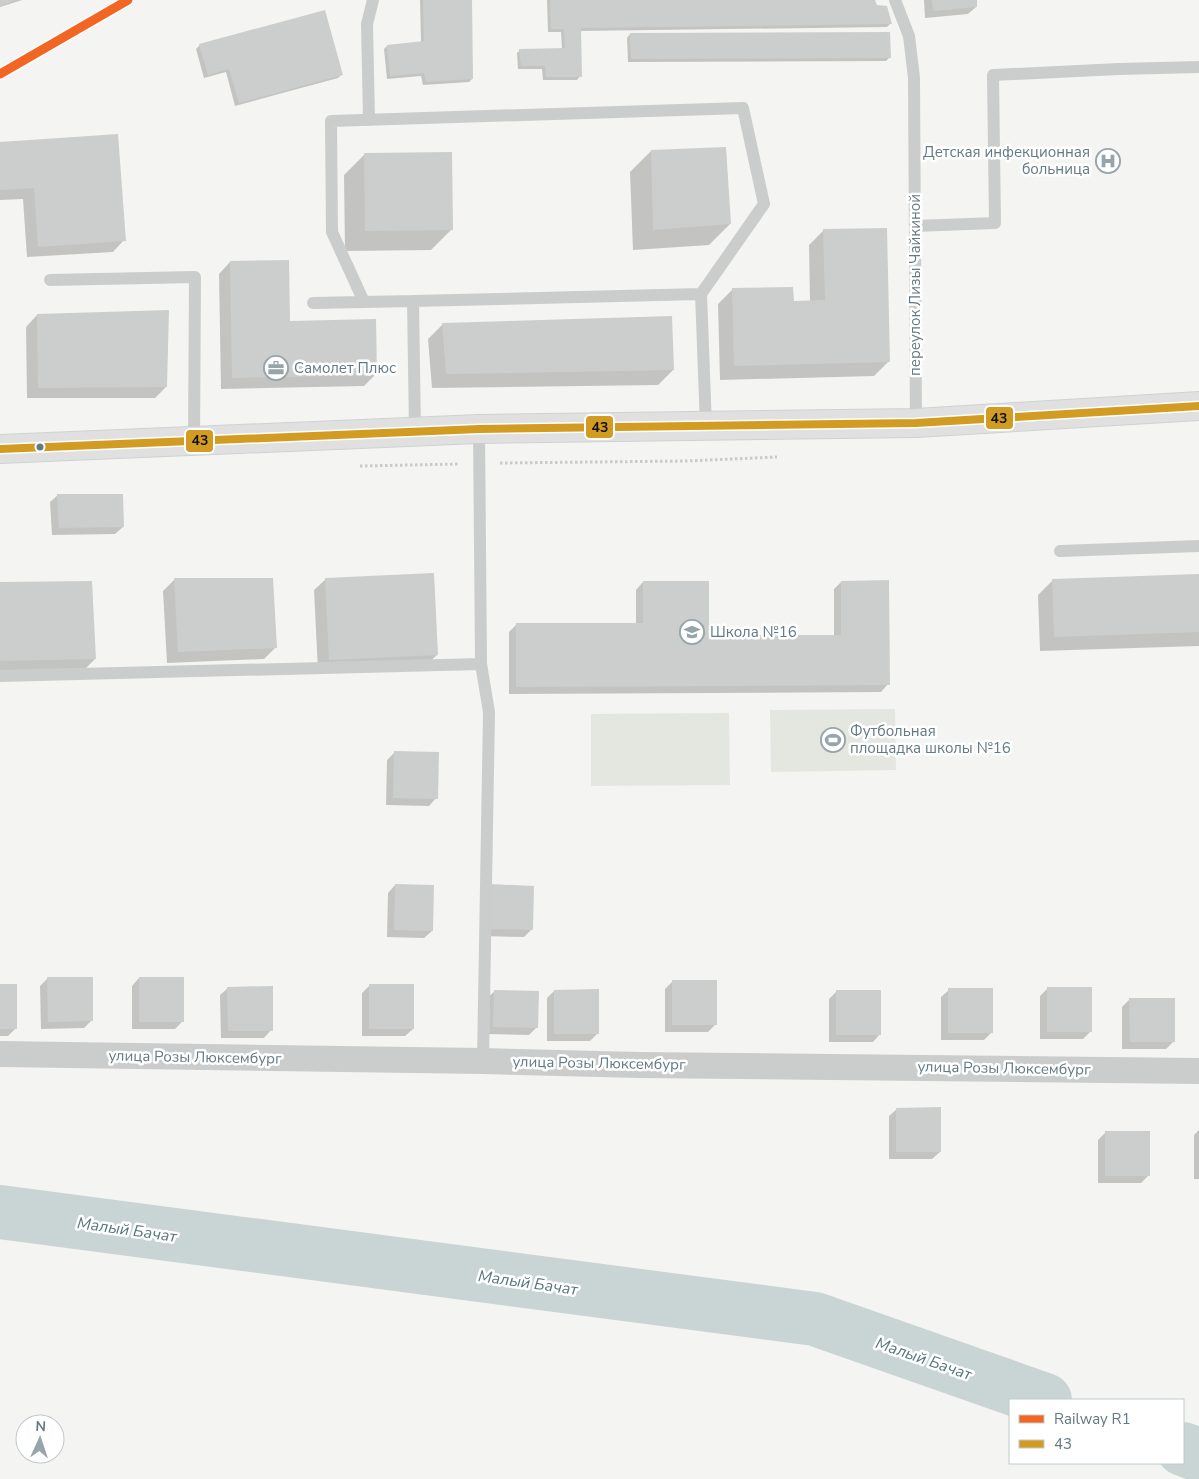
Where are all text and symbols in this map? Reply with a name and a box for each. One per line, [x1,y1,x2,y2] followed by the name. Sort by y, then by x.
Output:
[923,142,1090,179] place label: Детская инфекционная больница
[1095,148,1121,174] hospital icon: Детская инфекционная больница
[905,194,925,376] street label: переулок Лизы Чайкиной
[263,355,289,381] office icon: Самолет Плюс
[294,358,396,378] place label: Самолет Плюс
[985,406,1014,430] line badge: 43
[991,409,1007,428] text: 43
[585,415,614,439] line badge: 43
[592,418,608,437] text: 43
[185,429,214,453] line badge: 43
[192,431,208,450] text: 43
[35,442,45,452] unlabelled marker
[679,619,705,645] school or university icon: Школа №16
[710,622,797,642] place label: Школа №16
[850,721,1011,758] place label: Футбольная площадка школы №16
[820,727,846,753] sports icon: Футбольная площадка школы №16
[108,1045,282,1069] street label: улица Розы Люксембург
[512,1051,686,1075] street label: улица Розы Люксембург
[917,1056,1091,1080] street label: улица Розы Люксембург
[76,1212,179,1248] water label: Малый Бачат
[477,1265,580,1301] water label: Малый Бачат
[873,1332,976,1386] water label: Малый Бачат
[1009,1399,1184,1464] legend
[1054,1409,1131,1429] text: Railway R1
[15,1414,65,1464] north arrow
[35,1417,46,1436] text: N
[1054,1434,1072,1454] text: 43

